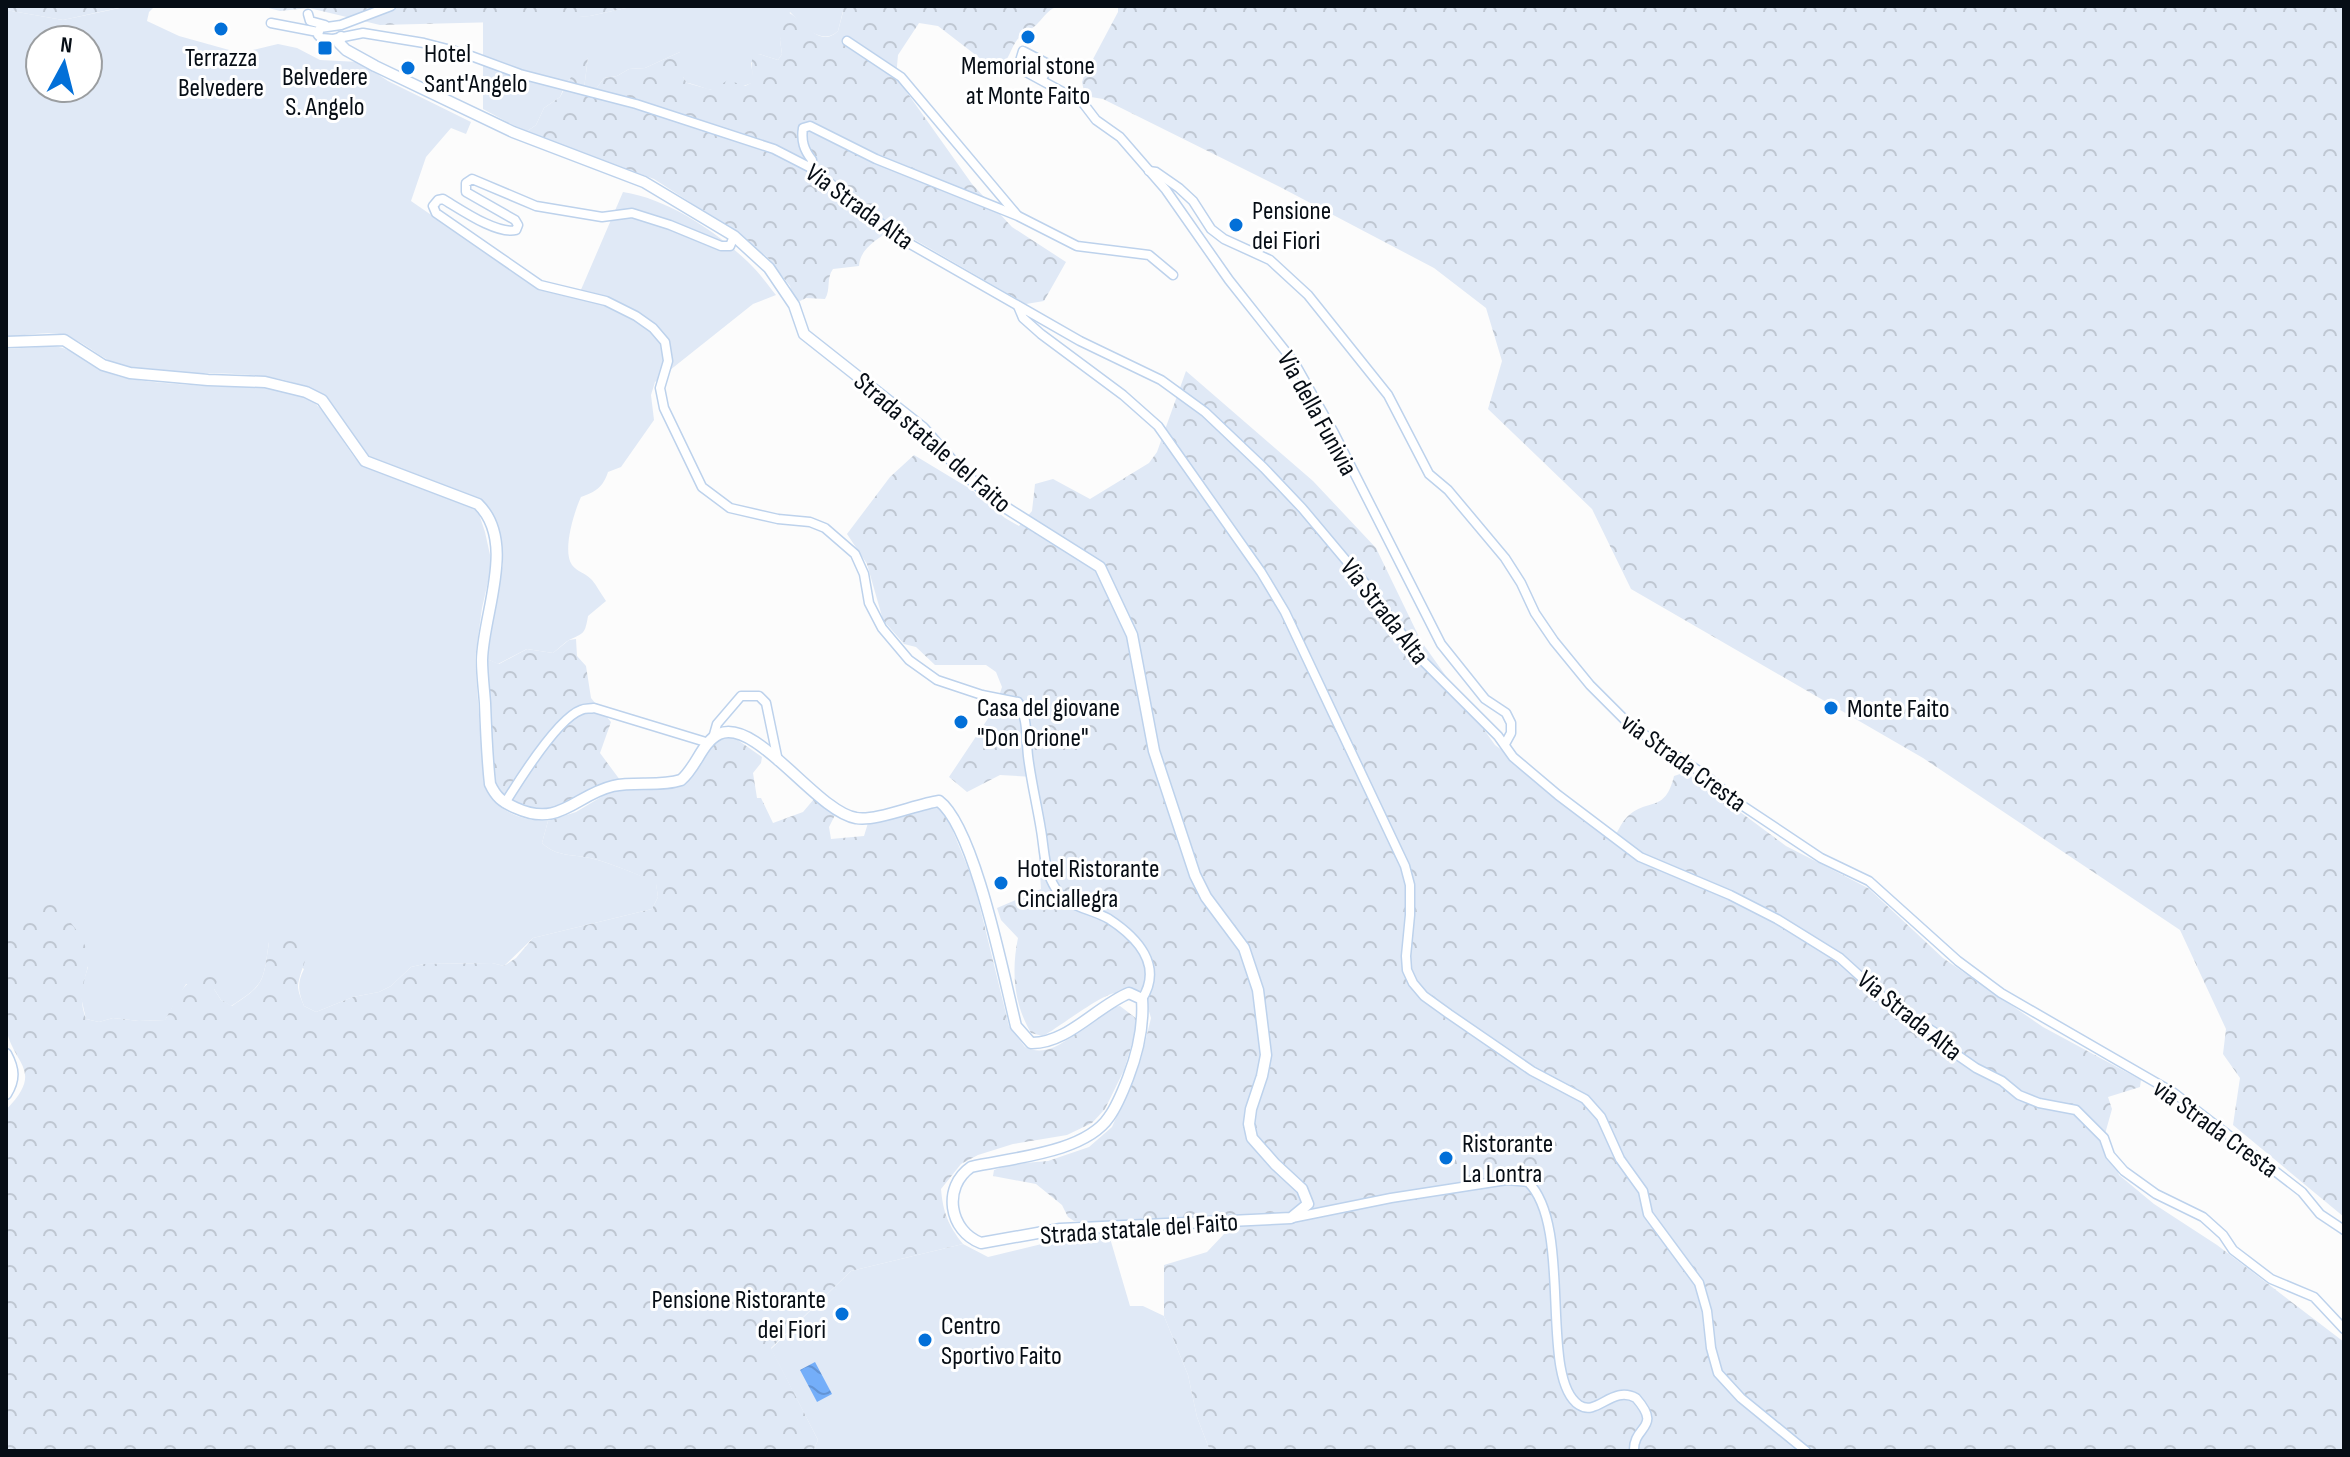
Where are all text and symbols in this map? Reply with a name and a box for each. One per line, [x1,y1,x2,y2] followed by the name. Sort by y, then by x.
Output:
[212,20,230,38] marker: Terrazza Belvedere
[24,24,104,104] north arrow
[1019,28,1037,46] marker: Memorial stone at Monte Faito
[59,32,74,60] text: N
[316,39,334,57] marker: Belvedere S. Angelo
[424,39,528,100] place label: Hotel Sant'Angelo
[178,43,264,104] place label: Terrazza Belvedere
[961,51,1095,112] place label: Memorial stone at Monte Faito
[399,59,417,77] marker: Hotel Sant'Angelo
[282,62,368,123] place label: Belvedere S. Angelo
[799,158,919,257] street label: Via Strada Alta
[1252,196,1331,257] place label: Pensione dei Fiori
[1227,216,1245,234] marker: Pensione dei Fiori
[1270,346,1364,481] street label: Via della Funivia
[847,366,1017,520] street label: Strada statale del Faito
[1333,553,1435,671] street label: Via Strada Alta
[977,693,1120,754] place label: Casa del giovane "Don Orione"
[1847,694,1950,725] place label: Monte Faito
[1822,699,1840,717] marker: Monte Faito
[1614,707,1752,819] street label: via Strada Cresta
[952,713,970,731] marker: Casa del giovane "Don Orione"
[1017,854,1159,915] place label: Hotel Ristorante Cinciallegra
[992,874,1010,892] marker: Hotel Ristorante Cinciallegra
[1850,965,1968,1068] street label: Via Strada Alta
[2146,1073,2284,1185] street label: via Strada Cresta
[1462,1129,1553,1190] place label: Ristorante La Lontra
[1437,1149,1455,1167] marker: Ristorante La Lontra
[1039,1207,1239,1252] street label: Strada statale del Faito
[652,1285,826,1346] place label: Pensione Ristorante dei Fiori
[833,1305,851,1323] marker: Pensione Ristorante dei Fiori
[941,1311,1062,1372] place label: Centro Sportivo Faito
[916,1331,934,1349] marker: Centro Sportivo Faito

